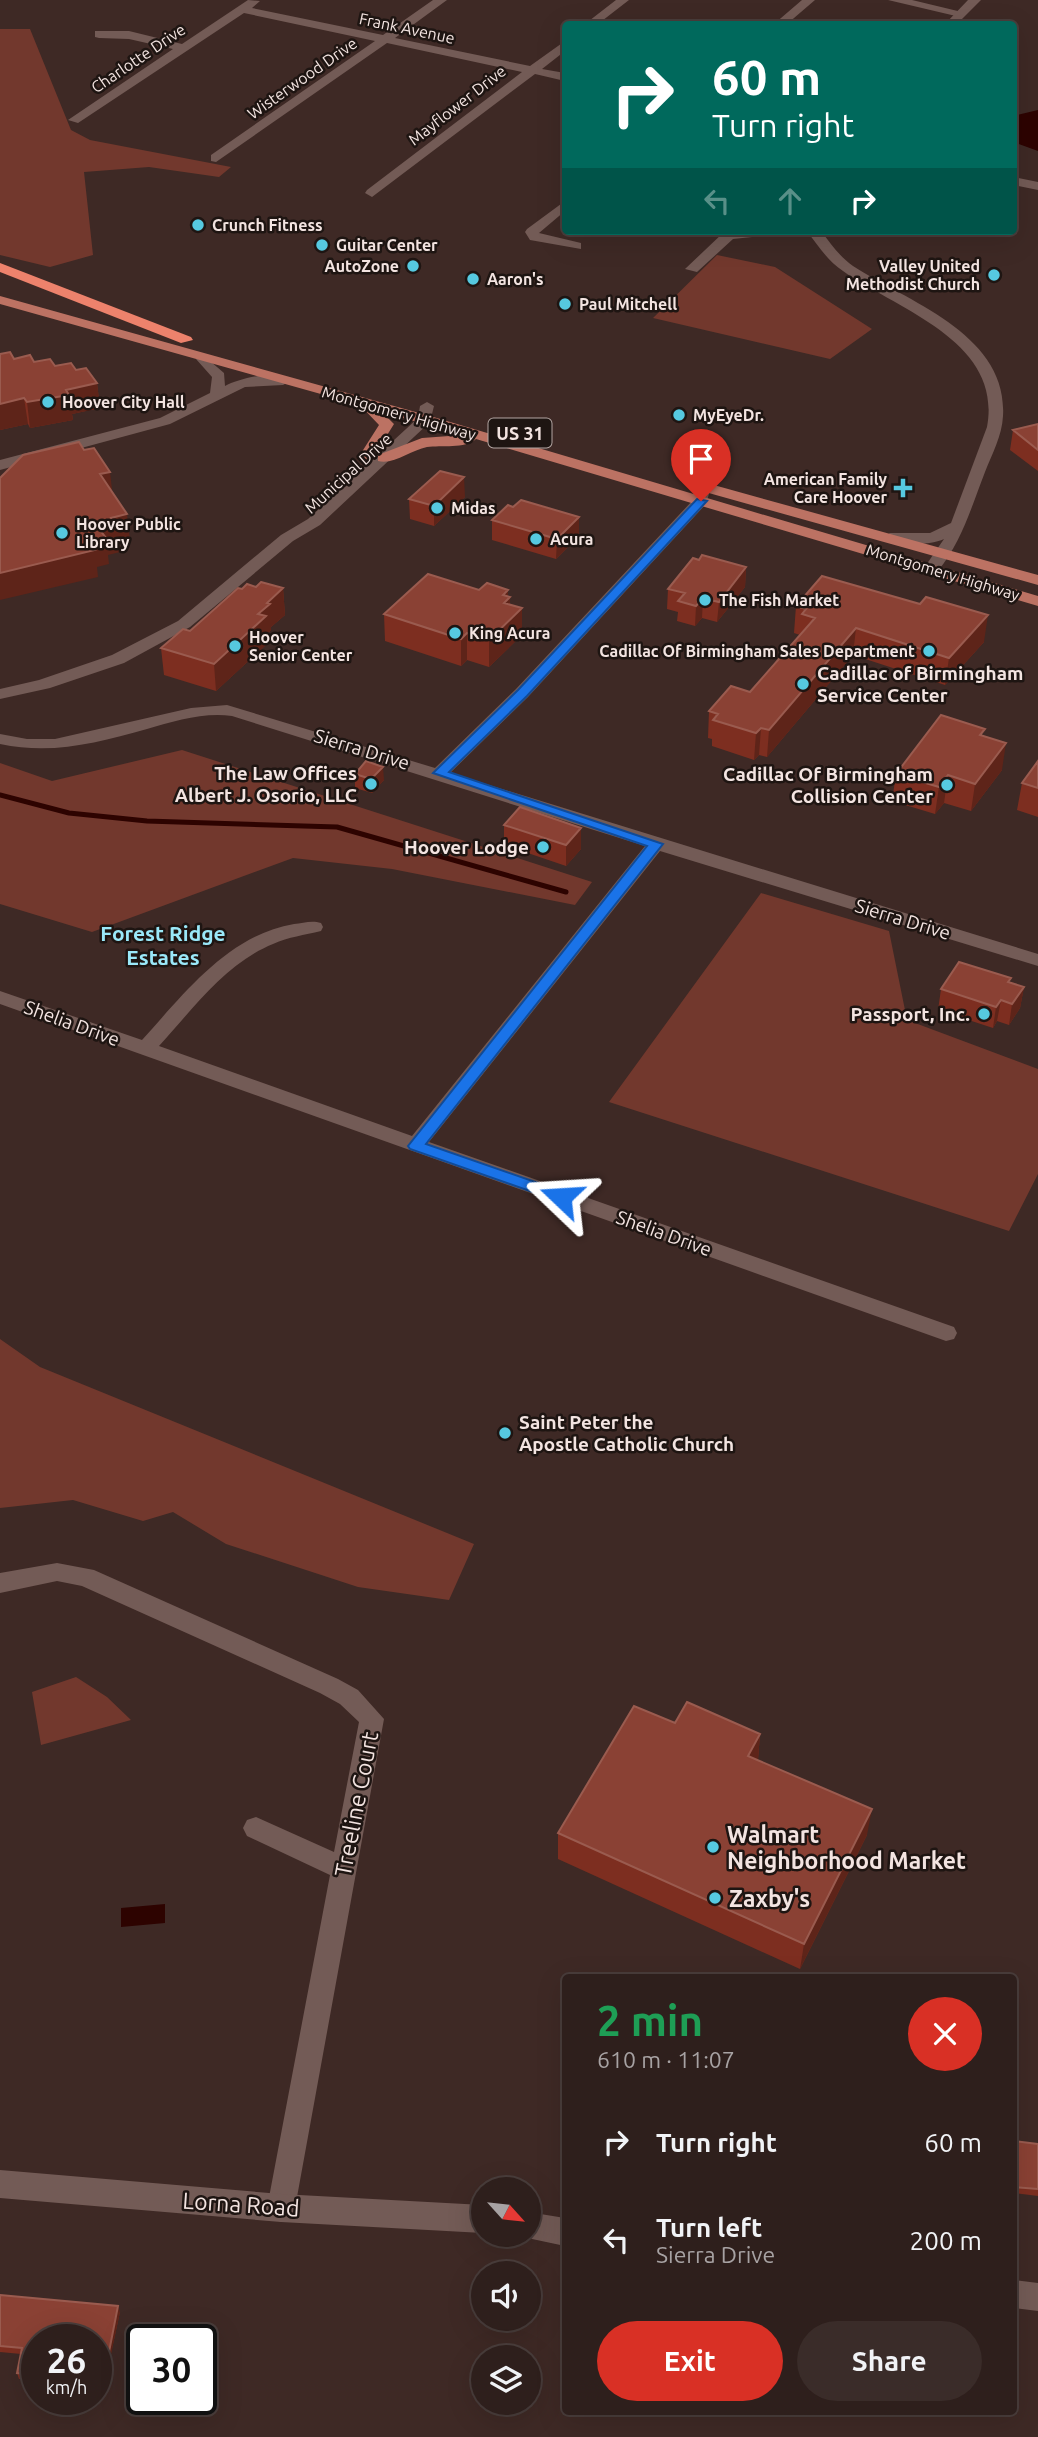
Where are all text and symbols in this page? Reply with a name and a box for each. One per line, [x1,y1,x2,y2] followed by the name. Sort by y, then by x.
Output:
[358,9,456,47] street label: Frank Avenue
[88,20,188,96] street label: Charlotte Drive
[244,34,360,122] street label: Wisterwood Drive
[597,49,688,140] icon: right
[712,49,821,104] text: 60 m
[405,62,509,148] street label: Mayflower Drive
[712,107,854,143] text: Turn right
[698,182,736,220] icon: left
[771,182,809,220] icon: ahead
[844,182,882,220] icon: right
[212,216,323,234] place label: Crunch Fitness
[190,217,206,233] marker: Crunch Fitness
[336,236,438,254] place label: Guitar Center
[314,237,330,253] marker: Guitar Center
[324,257,399,275] place label: AutoZone
[846,257,980,293] place label: Valley United Methodist Church
[405,258,421,274] marker: AutoZone
[986,267,1002,283] marker: Valley United Methodist Church
[487,270,543,288] place label: Aaron's
[465,271,481,287] marker: Aaron's
[579,295,677,313] place label: Paul Mitchell
[557,296,573,312] marker: Paul Mitchell
[320,382,478,444] street label: Montgomery Highway
[62,393,185,411] place label: Hoover City Hall
[40,394,56,410] marker: Hoover City Hall
[693,406,764,424] place label: MyEyeDr.
[671,407,687,423] marker: MyEyeDr.
[489,418,552,447] road number: US 31
[301,429,395,517] street label: Municipal Drive
[671,429,731,501] pin
[682,440,720,478] icon: arrive
[764,470,887,506] place label: American Family Care Hoover
[893,478,913,498] marker: American Family Care Hoover
[451,499,496,517] place label: Midas
[429,500,445,516] marker: Midas
[76,515,181,551] place label: Hoover Public Library
[54,525,70,541] marker: Hoover Public Library
[550,530,593,548] place label: Acura
[528,531,544,547] marker: Acura
[864,540,1022,604] street label: Montgomery Highway
[719,591,839,609] place label: The Fish Market
[697,592,713,608] marker: The Fish Market
[469,624,550,642] place label: King Acura
[447,625,463,641] marker: King Acura
[249,628,353,664] place label: Hoover Senior Center
[227,638,243,654] marker: Hoover Senior Center
[599,642,915,660] place label: Cadillac Of Birmingham Sales Department
[921,643,937,659] marker: Cadillac Of Birmingham Sales Department
[817,662,1023,706] place label: Cadillac of Birmingham Service Center
[795,676,811,692] marker: Cadillac of Birmingham Service Center
[312,724,412,774] street label: Sierra Drive
[175,762,357,806] place label: The Law Offices Albert J. Osorio, LLC
[723,763,933,807] place label: Cadillac Of Birmingham Collision Center
[363,776,379,792] marker: The Law Offices Albert J. Osorio, LLC
[939,777,955,793] marker: Cadillac Of Birmingham Collision Center
[404,836,529,858] place label: Hoover Lodge
[535,839,551,855] marker: Hoover Lodge
[853,894,953,944] street label: Sierra Drive
[100,921,226,969] district label: Forest Ridge Estates
[21,996,123,1050] street label: Shelia Drive
[851,1003,970,1025] place label: Passport, Inc.
[976,1006,992,1022] marker: Passport, Inc.
[524,1160,598,1234] position arrow
[613,1206,715,1260] street label: Shelia Drive
[519,1411,734,1455] place label: Saint Peter the Apostle Catholic Church
[497,1425,513,1441] marker: Saint Peter the Apostle Catholic Church
[330,1729,382,1879] street label: Treeline Court
[727,1822,966,1873] place label: Walmart Neighborhood Market
[705,1839,721,1855] marker: Walmart Neighborhood Market
[729,1886,810,1911] place label: Zaxby's
[707,1890,723,1906] marker: Zaxby's
[597,1997,703,2044] text: 2 min
[908,1997,982,2071] button: close
[597,2047,735,2072] text: 610 m · 11:07
[597,2123,635,2161] icon: right
[656,2128,777,2157] text: Turn right
[924,2128,982,2157] text: 60 m
[471,2177,541,2247] north arrow
[471,2177,541,2415] map controls
[182,2187,300,2221] street label: Lorna Road
[656,2213,762,2242] text: Turn left
[597,2221,635,2259] icon: left
[910,2226,982,2255] text: 200 m
[656,2242,775,2267] text: Sierra Drive
[471,2261,541,2331] button: sound
[597,2321,783,2401] button: Exit
[797,2321,982,2401] button: Share
[126,2324,217,2415] speed limit sign: 30
[47,2340,86,2380] text: 26
[471,2345,541,2415] button: layers
[46,2377,87,2397] text: km/h

